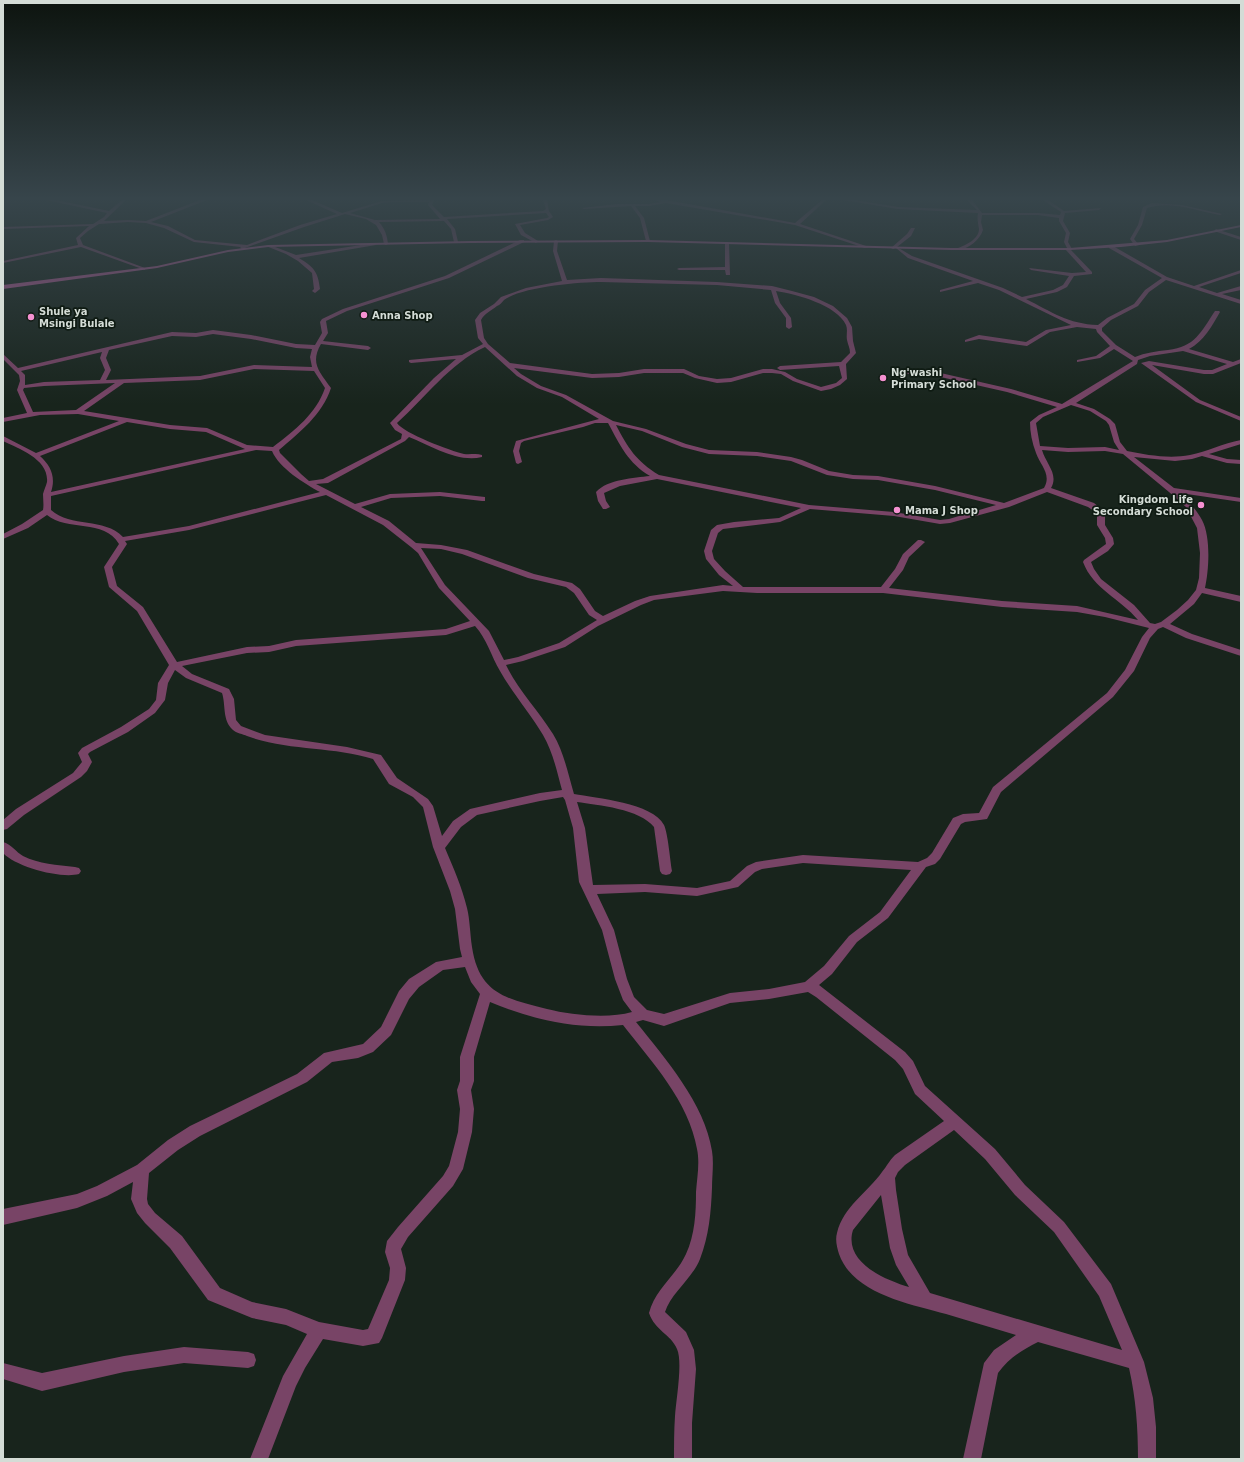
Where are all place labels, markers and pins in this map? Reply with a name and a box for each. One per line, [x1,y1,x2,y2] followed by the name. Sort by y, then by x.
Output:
[39,306,115,329] place label: Shule ya Msingi Bulale
[359,310,369,320] marker: Anna Shop
[372,310,433,321] place label: Anna Shop
[26,312,36,322] marker: Shule ya Msingi Bulale
[891,367,976,390] place label: Ng'washi Primary School
[878,373,888,383] marker: Ng'washi Primary School
[1093,494,1193,517] place label: Kingdom Life Secondary School
[1196,500,1206,510] marker: Kingdom Life Secondary School
[892,505,902,515] marker: Mama J Shop
[905,505,978,516] place label: Mama J Shop

